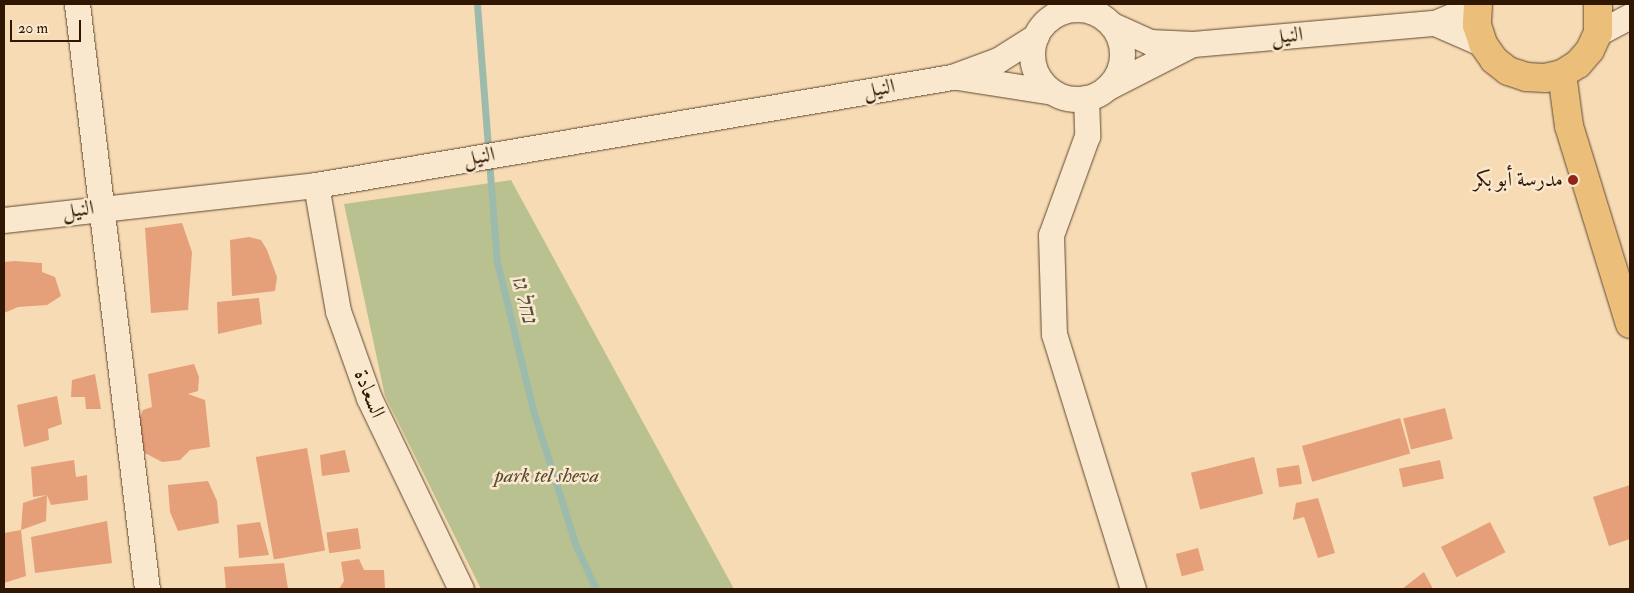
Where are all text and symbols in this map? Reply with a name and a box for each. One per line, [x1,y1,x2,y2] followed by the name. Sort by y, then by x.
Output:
[12,10,84,42] scale bar
[18,19,48,38] text: 20 m
[1270,22,1304,50] street label: النيل
[861,74,897,104] street label: النيل
[461,142,497,172] street label: النيل
[1474,167,1563,193] place label: مدرسة أبو بكر
[1567,174,1579,186] marker: مدرسة أبو بكر
[61,196,95,224] street label: النيل
[505,273,543,325] water label: נחל גז
[348,366,390,422] street label: السعادة
[495,463,599,489] park label: park tel sheva

